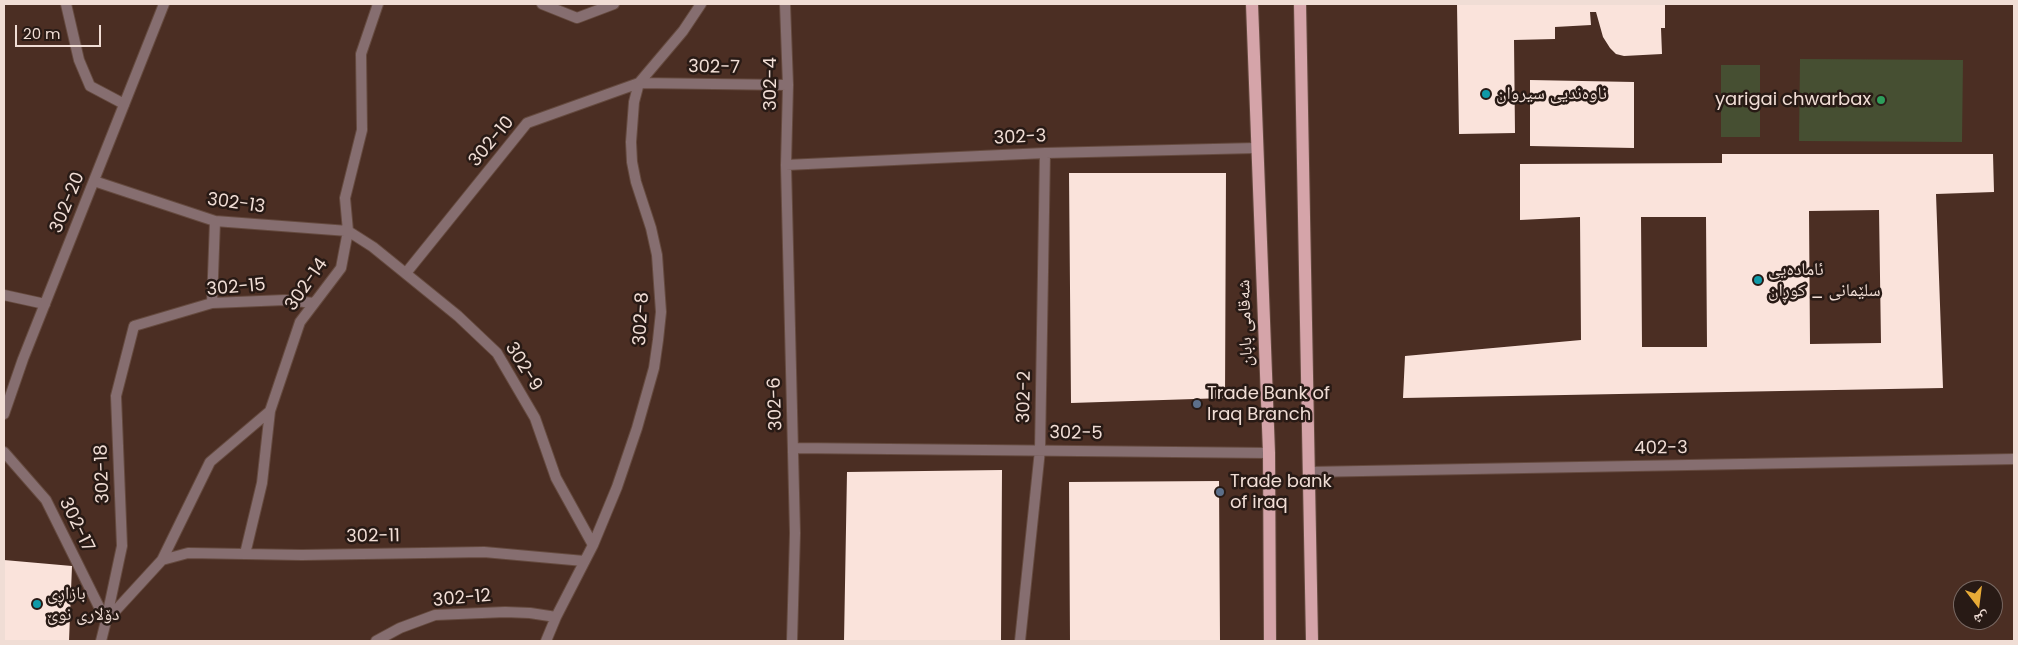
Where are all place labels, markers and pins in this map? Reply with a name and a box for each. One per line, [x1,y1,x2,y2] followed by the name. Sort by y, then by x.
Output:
[1496,83,1607,105] place label: ناوەندیی سیروان
[1480,88,1492,100] marker: ناوەندیی سیروان
[1715,89,1871,111] place label: yarigai chwarbax
[1875,94,1887,106] marker: yarigai chwarbax
[1768,259,1881,302] place label: ئامادەیی سلێمانی _ کوڕان
[1752,274,1764,286] marker: ئامادەیی سلێمانی _ کوڕان
[1207,383,1330,426] place label: Trade Bank of Iraq Branch
[1191,398,1203,410] marker: Trade Bank of Iraq Branch
[1230,471,1332,514] place label: Trade bank of iraq
[1214,486,1226,498] marker: Trade bank of iraq
[47,583,120,626] place label: بازاڕی دۆلاری نوێ
[31,598,43,610] marker: بازاڕی دۆلاری نوێ

